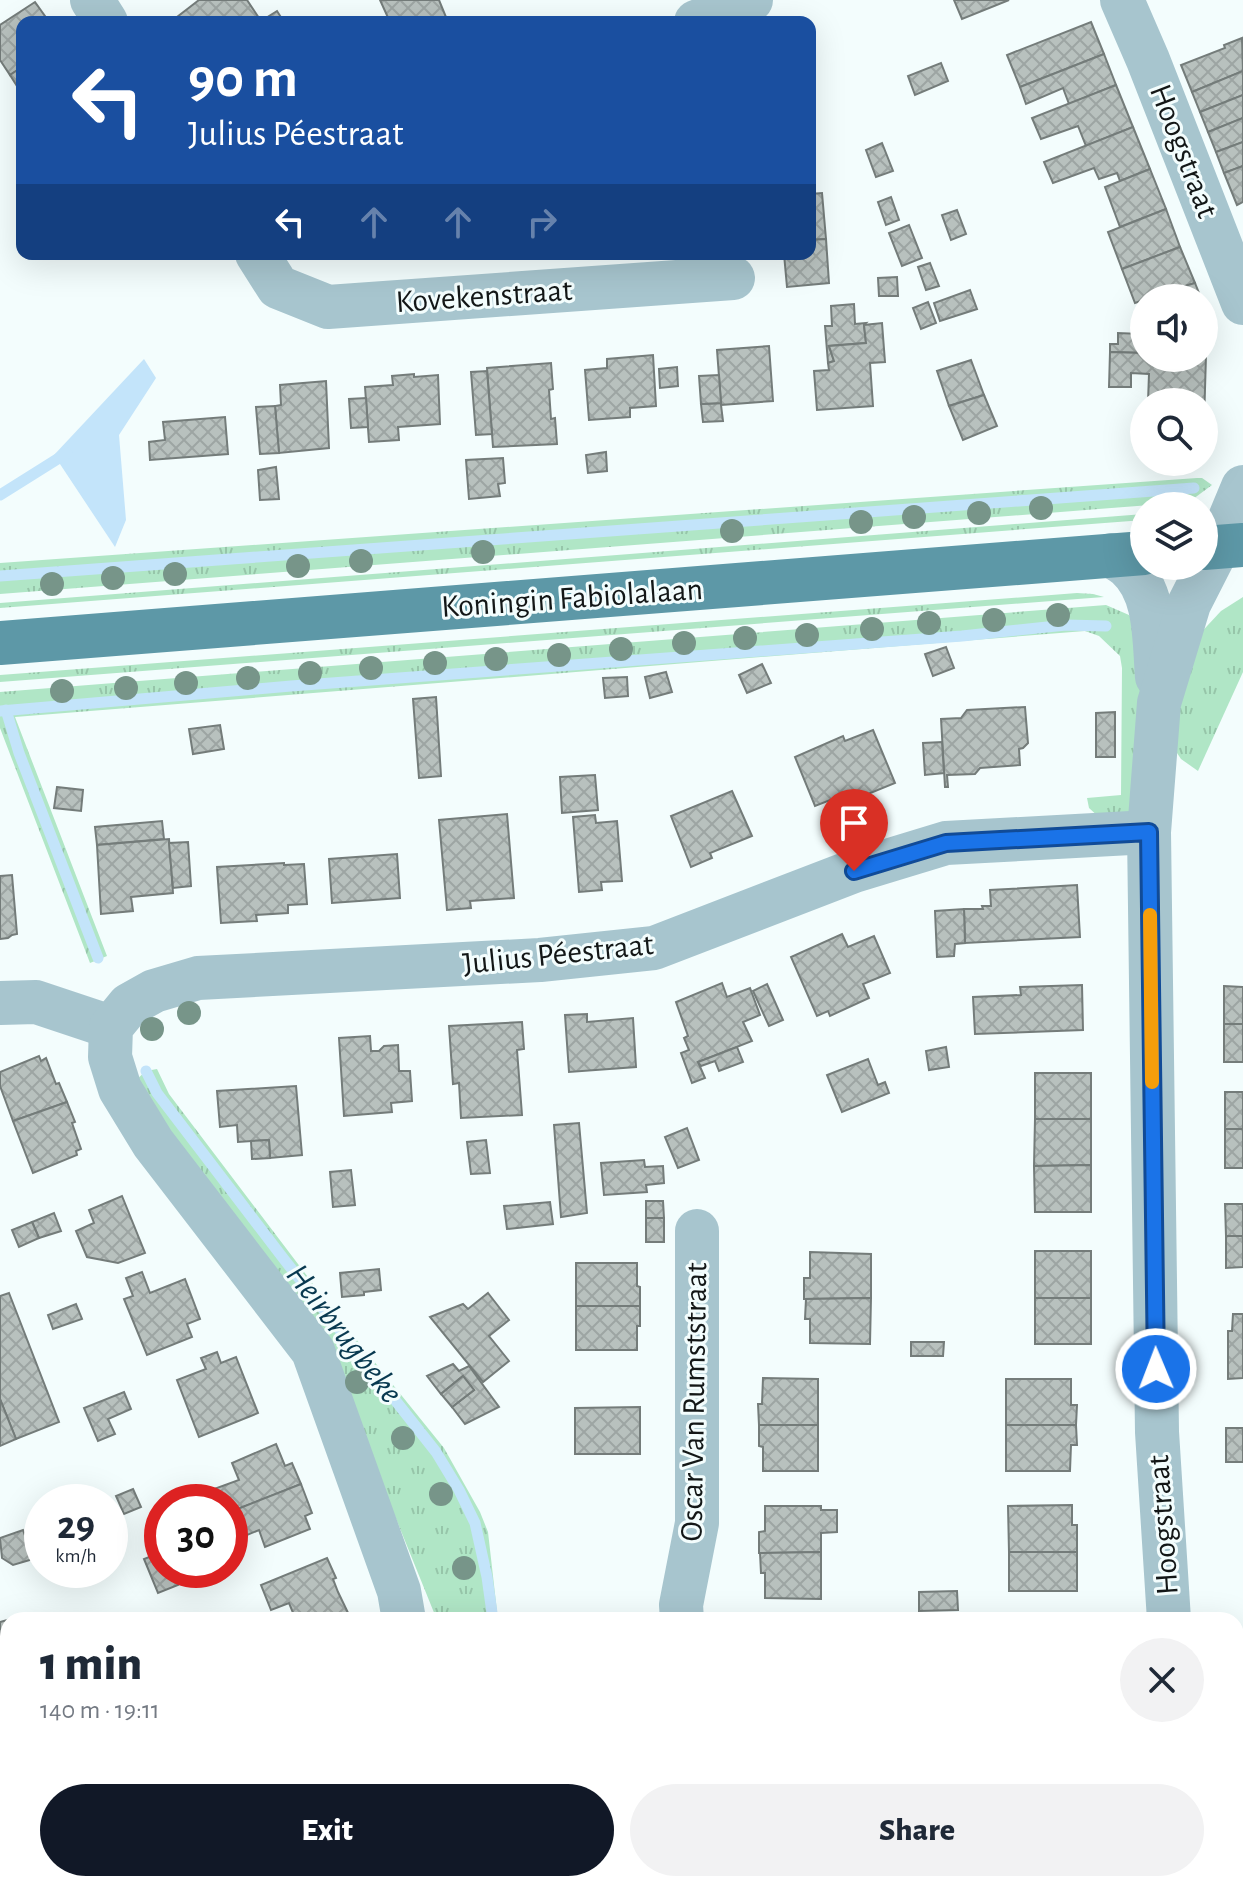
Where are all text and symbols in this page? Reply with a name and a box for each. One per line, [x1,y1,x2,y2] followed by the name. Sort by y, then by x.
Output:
[56,48,160,152] icon: left
[188,51,298,107] text: 90 m
[1144,80,1224,222] street label: Hoogstraat
[188,116,404,152] text: Julius Péestraat
[268,200,312,244] icon: left
[352,200,396,244] icon: ahead
[436,200,480,244] icon: ahead
[520,200,564,244] icon: right
[395,274,573,318] street label: Kovekenstraat
[1130,284,1218,580] map controls
[1130,284,1218,372] button: sound
[1130,388,1218,476] button: search
[1130,492,1218,580] button: layers
[440,573,704,623] street label: Koningin Fabiolalaan
[820,789,888,871] pin
[832,801,876,845] icon: arrive
[461,928,655,980] street label: Julius Péestraat
[279,1258,409,1410] water label: Heirbrugbeke
[676,1262,712,1542] street label: Oscar Van Rumststraat
[1114,1327,1198,1411] position arrow
[1142,1454,1184,1596] street label: Hoogstraat
[144,1484,248,1588] speed limit sign: 30
[57,1506,95,1546] text: 29
[55,1546,97,1566] text: km/h
[1120,1638,1204,1722] button: close
[40,1641,142,1689] text: 1 min
[40,1697,160,1723] text: 140 m · 19:11
[40,1784,614,1876] button: Exit
[630,1784,1204,1876] button: Share

